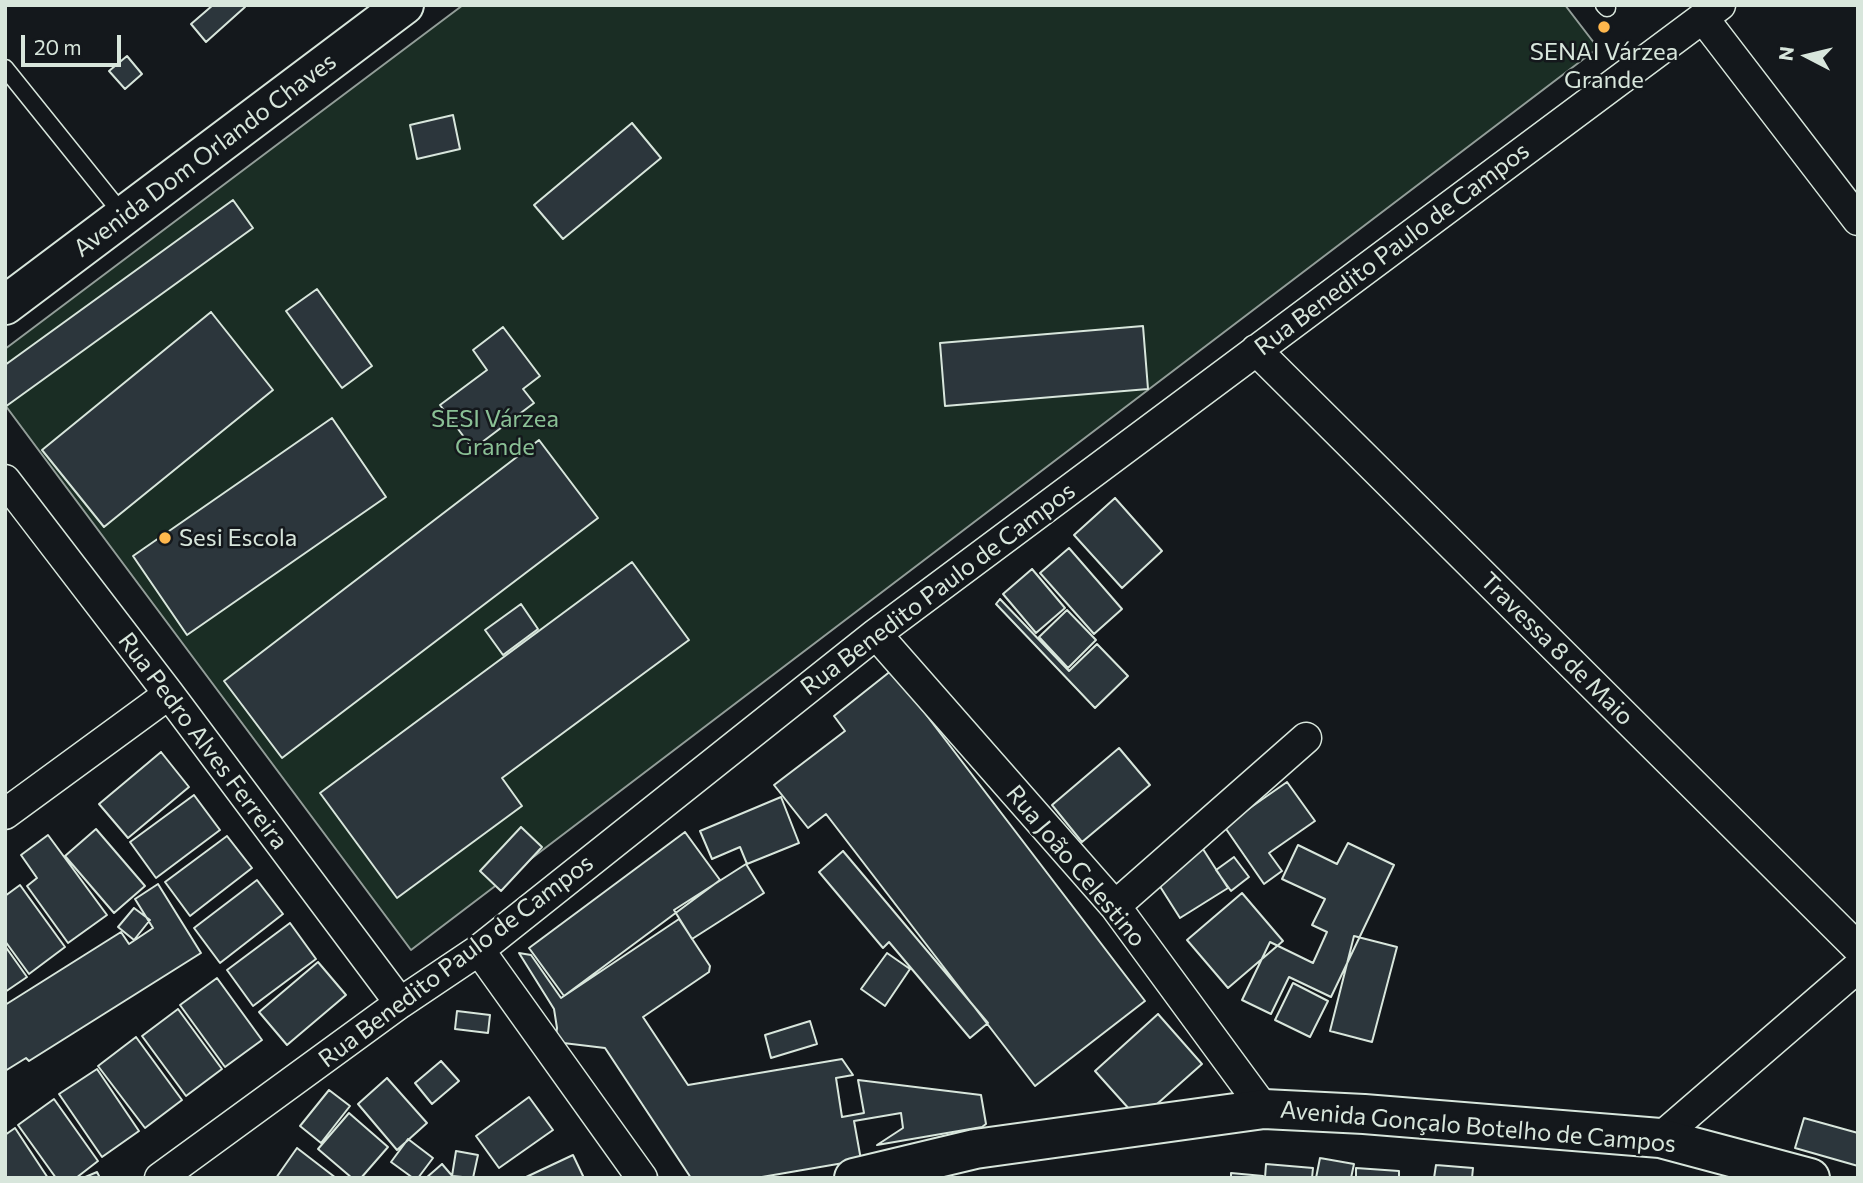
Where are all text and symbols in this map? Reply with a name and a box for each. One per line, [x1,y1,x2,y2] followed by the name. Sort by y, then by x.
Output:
[1596,19,1612,35] marker: SENAI Várzea Grande
[24,21,124,65] scale bar
[1772,21,1842,91] north arrow
[34,34,82,59] text: 20 m
[1530,38,1678,94] place label: SENAI Várzea Grande
[1773,45,1798,62] text: N
[68,47,342,263] street label: Avenida Dom Orlando Chaves
[1249,136,1535,362] street label: Rua Benedito Paulo de Campos
[431,405,559,461] park label: SESI Várzea Grande
[795,476,1081,702] street label: Rua Benedito Paulo de Campos
[179,524,297,552] place label: Sesi Escola
[157,530,173,546] marker: Sesi Escola
[1474,566,1640,732] street label: Travessa 8 de Maio
[112,627,294,855] street label: Rua Pedro Alves Ferreira
[1000,779,1152,953] street label: Rua João Celestino
[313,848,599,1074] street label: Rua Benedito Paulo de Campos
[1279,1095,1677,1159] street label: Avenida Gonçalo Botelho de Campos

